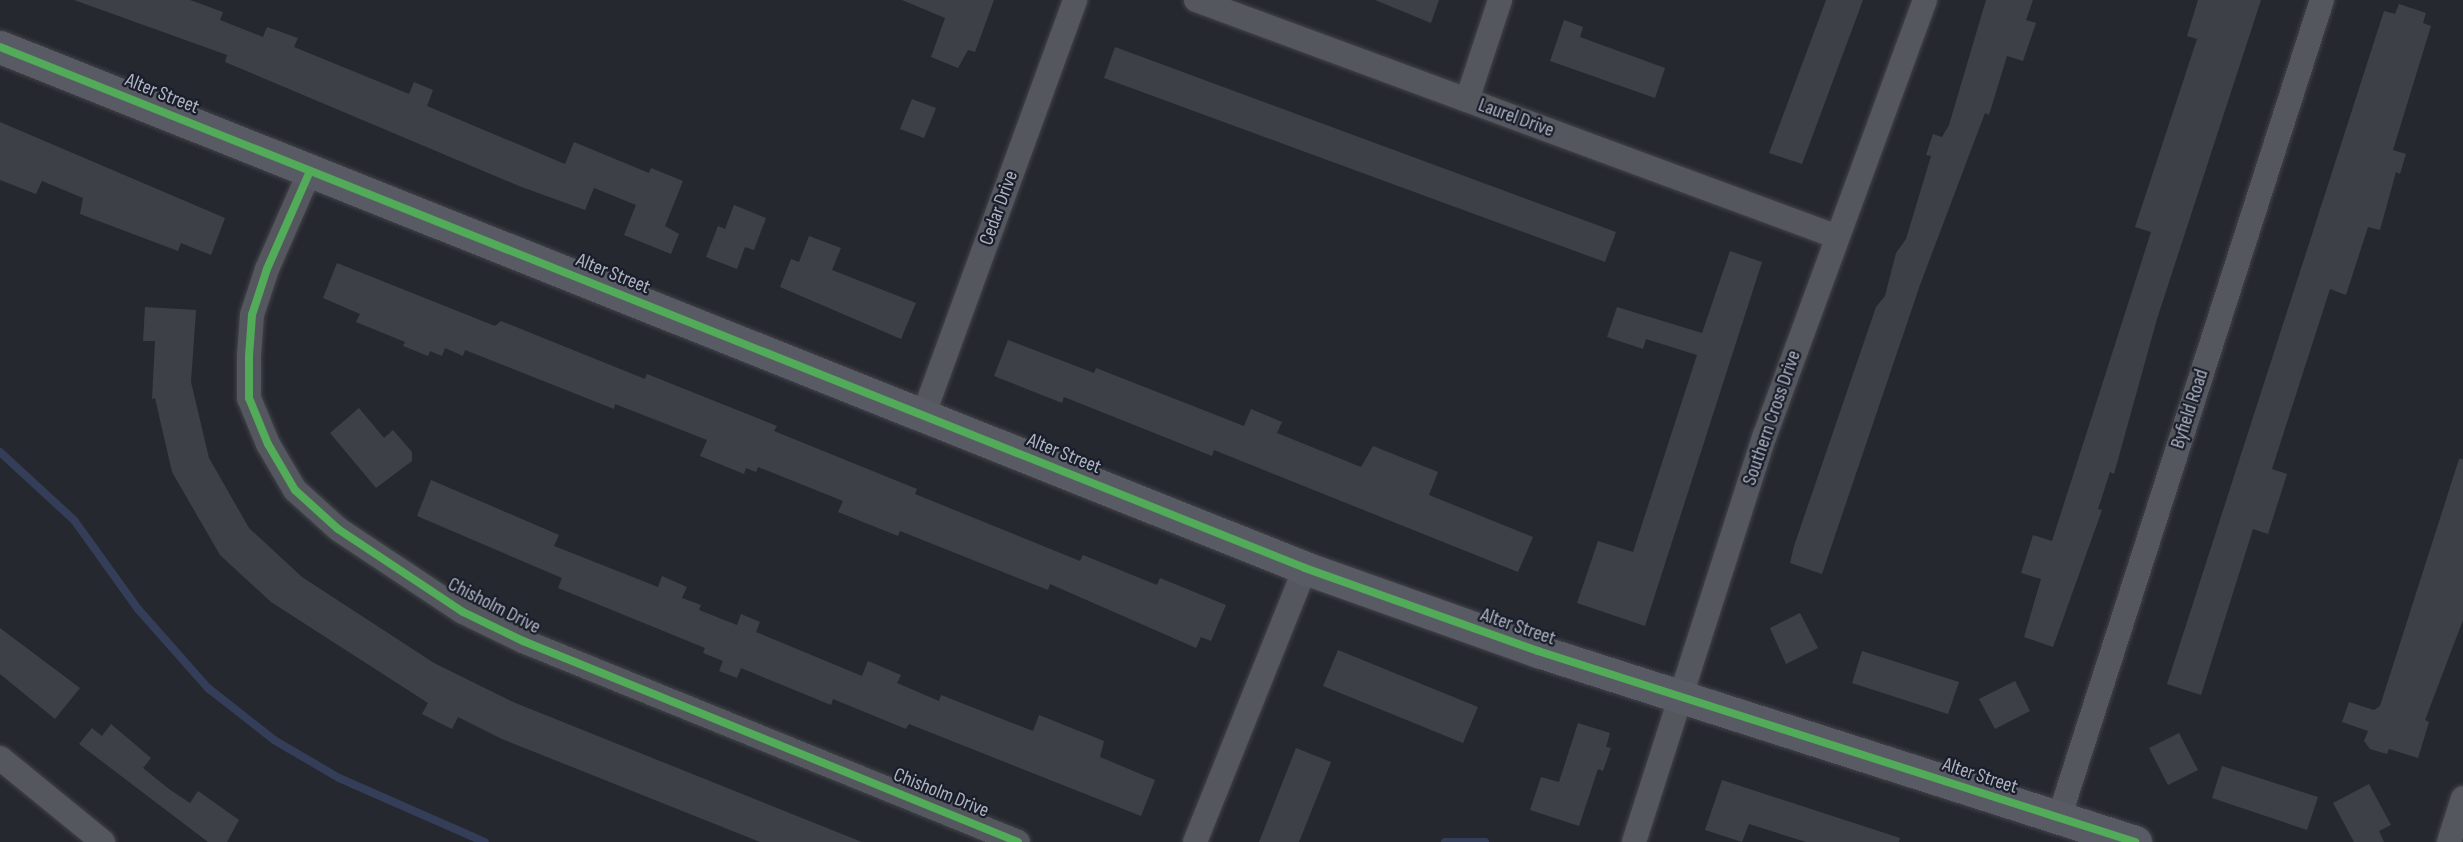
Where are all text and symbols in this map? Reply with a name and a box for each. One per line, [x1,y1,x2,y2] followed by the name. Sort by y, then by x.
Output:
[122,68,202,120] street label: Alter Street
[1475,93,1557,143] street label: Laurel Drive
[974,168,1024,248] street label: Cedar Drive
[573,248,653,300] street label: Alter Street
[1738,347,1806,489] street label: Southern Cross Drive
[2166,366,2214,452] street label: Byfield Road
[1024,428,1104,480] street label: Alter Street
[444,572,544,640] street label: Chisholm Drive
[1477,603,1559,651] street label: Alter Street
[1939,753,2021,799] street label: Alter Street
[890,763,992,823] street label: Chisholm Drive

